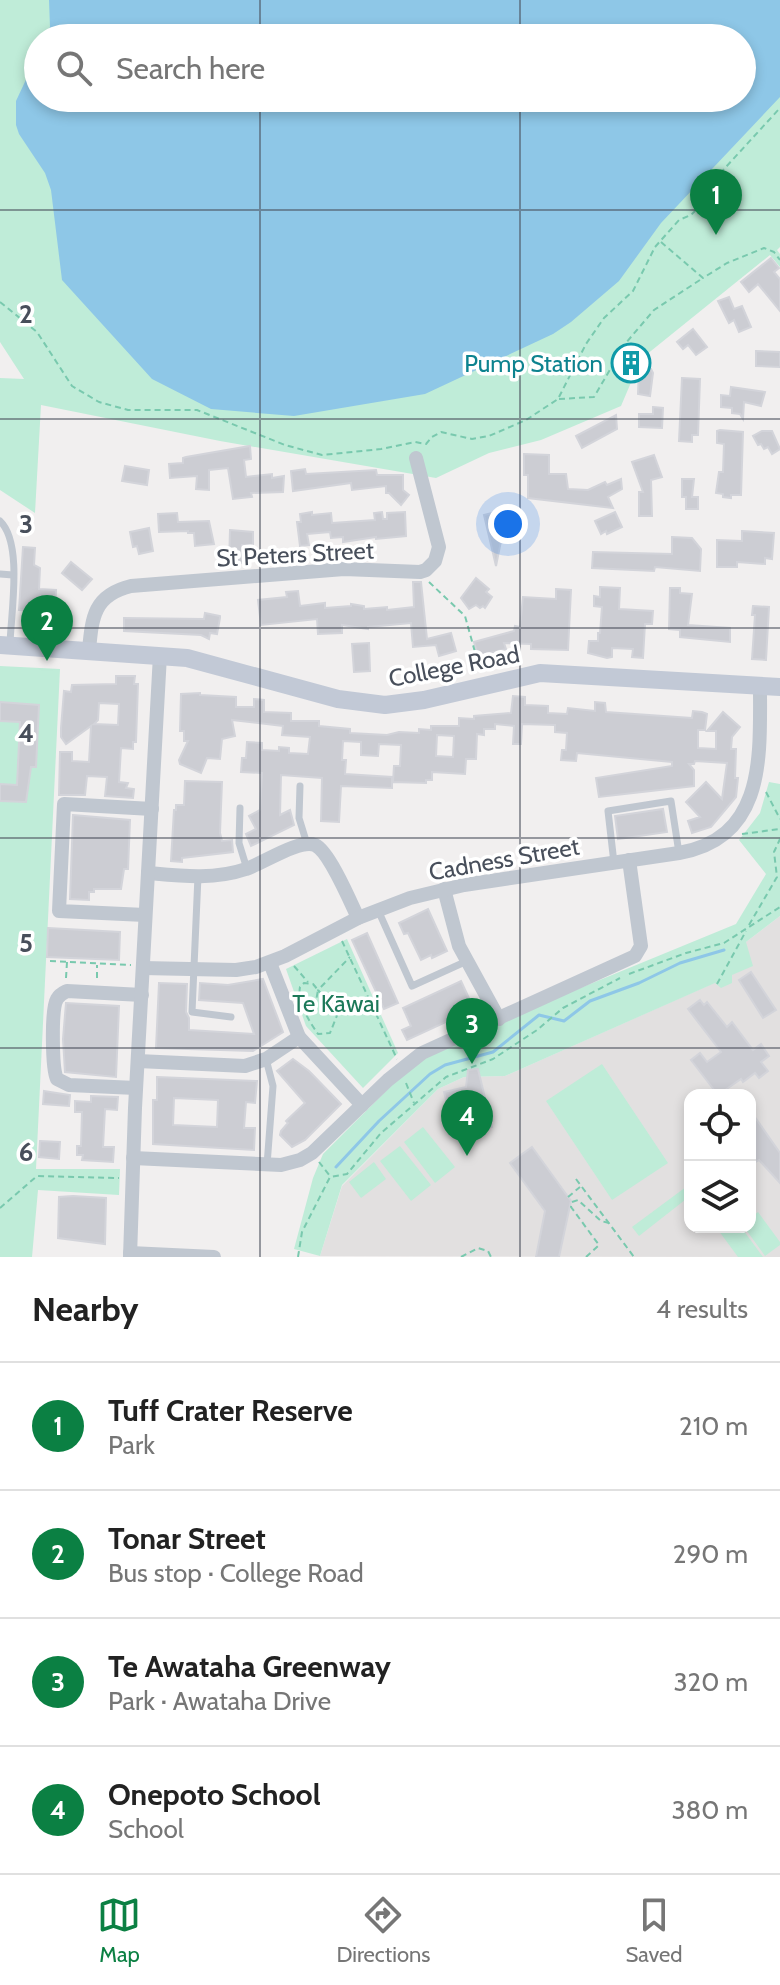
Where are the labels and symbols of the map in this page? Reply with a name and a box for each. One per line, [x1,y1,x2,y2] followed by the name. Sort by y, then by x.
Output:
[690,169,742,235] pin: 1
[19,298,33,330] text: 2
[610,342,652,384] building icon: Pump Station
[464,349,603,378] place label: Pump Station
[488,504,528,544] your location
[19,508,33,540] text: 3
[215,535,375,573] street label: St Peters Street
[21,595,73,661] pin: 2
[386,639,522,693] street label: College Road
[18,717,34,749] text: 4
[426,831,582,887] street label: Cadness Street
[19,927,33,959] text: 5
[292,989,380,1018] park label: Te Kāwai
[446,998,498,1064] pin: 3
[441,1090,493,1156] pin: 4
[19,1136,33,1168] text: 6

